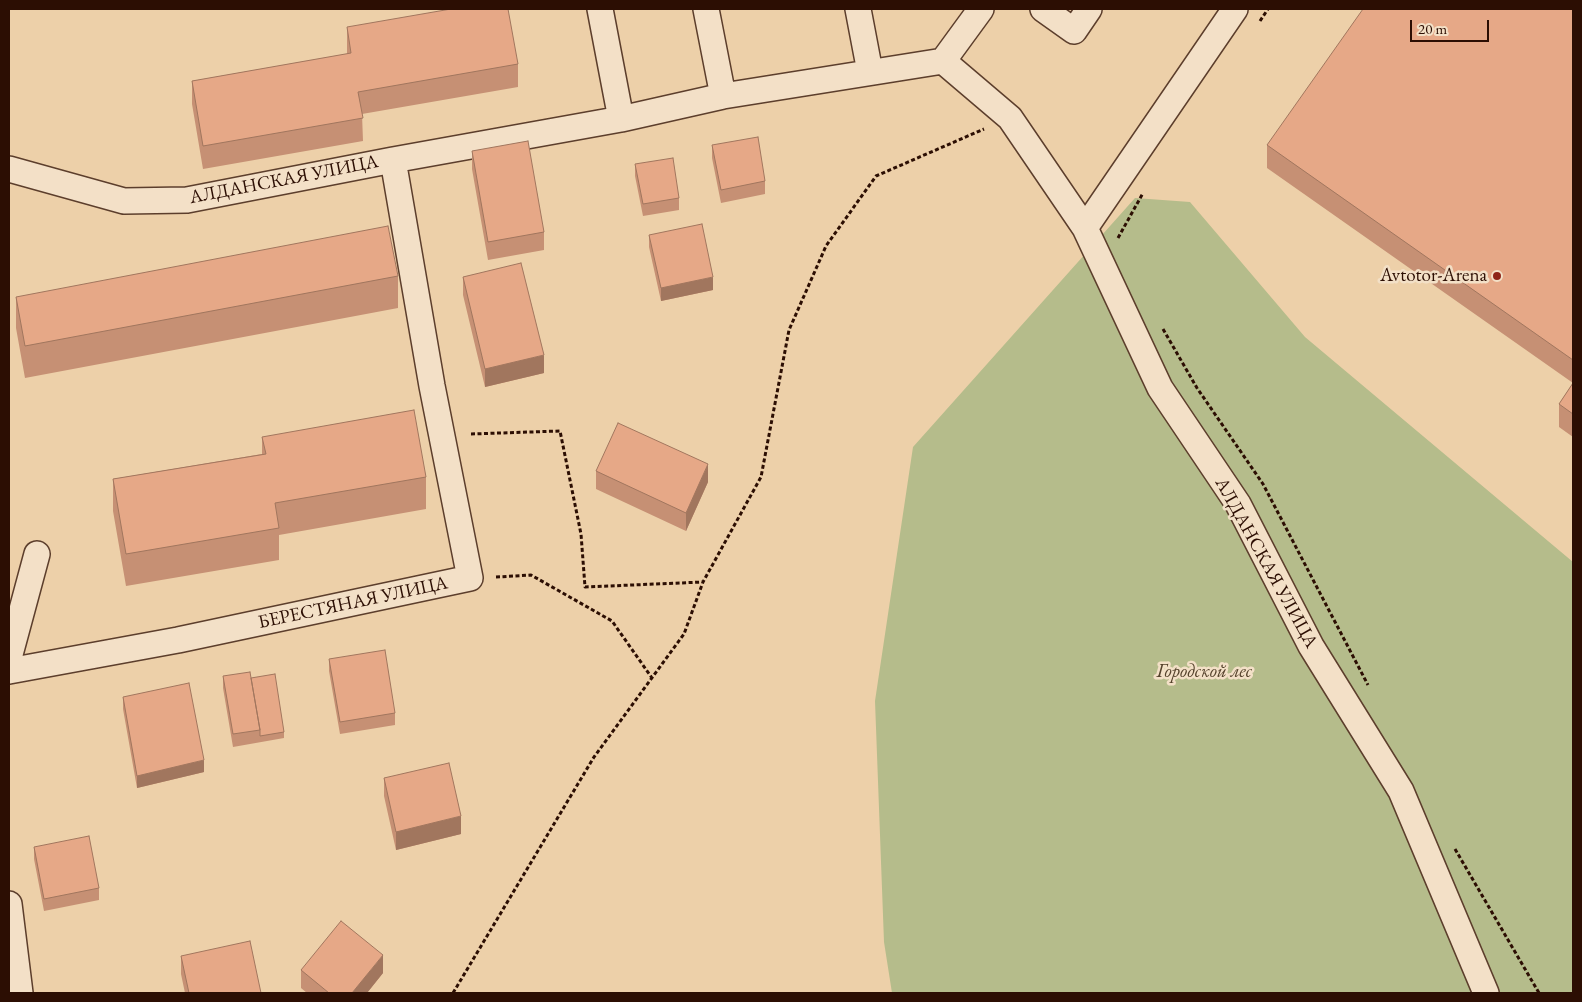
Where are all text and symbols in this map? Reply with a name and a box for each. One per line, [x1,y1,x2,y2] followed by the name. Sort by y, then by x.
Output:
[1412,10,1491,42] scale bar
[1418,19,1447,38] text: 20 m
[188,151,380,209] street label: АЛДАНСКАЯ УЛИЦА
[1380,265,1487,287] place label: Avtotor-Arena
[1491,270,1503,282] marker: Avtotor-Arena
[1210,474,1322,652] street label: АЛДАНСКАЯ УЛИЦА
[256,572,450,634] street label: БЕРЕСТЯНАЯ УЛИЦА
[1156,661,1252,683] park label: Городской лес

